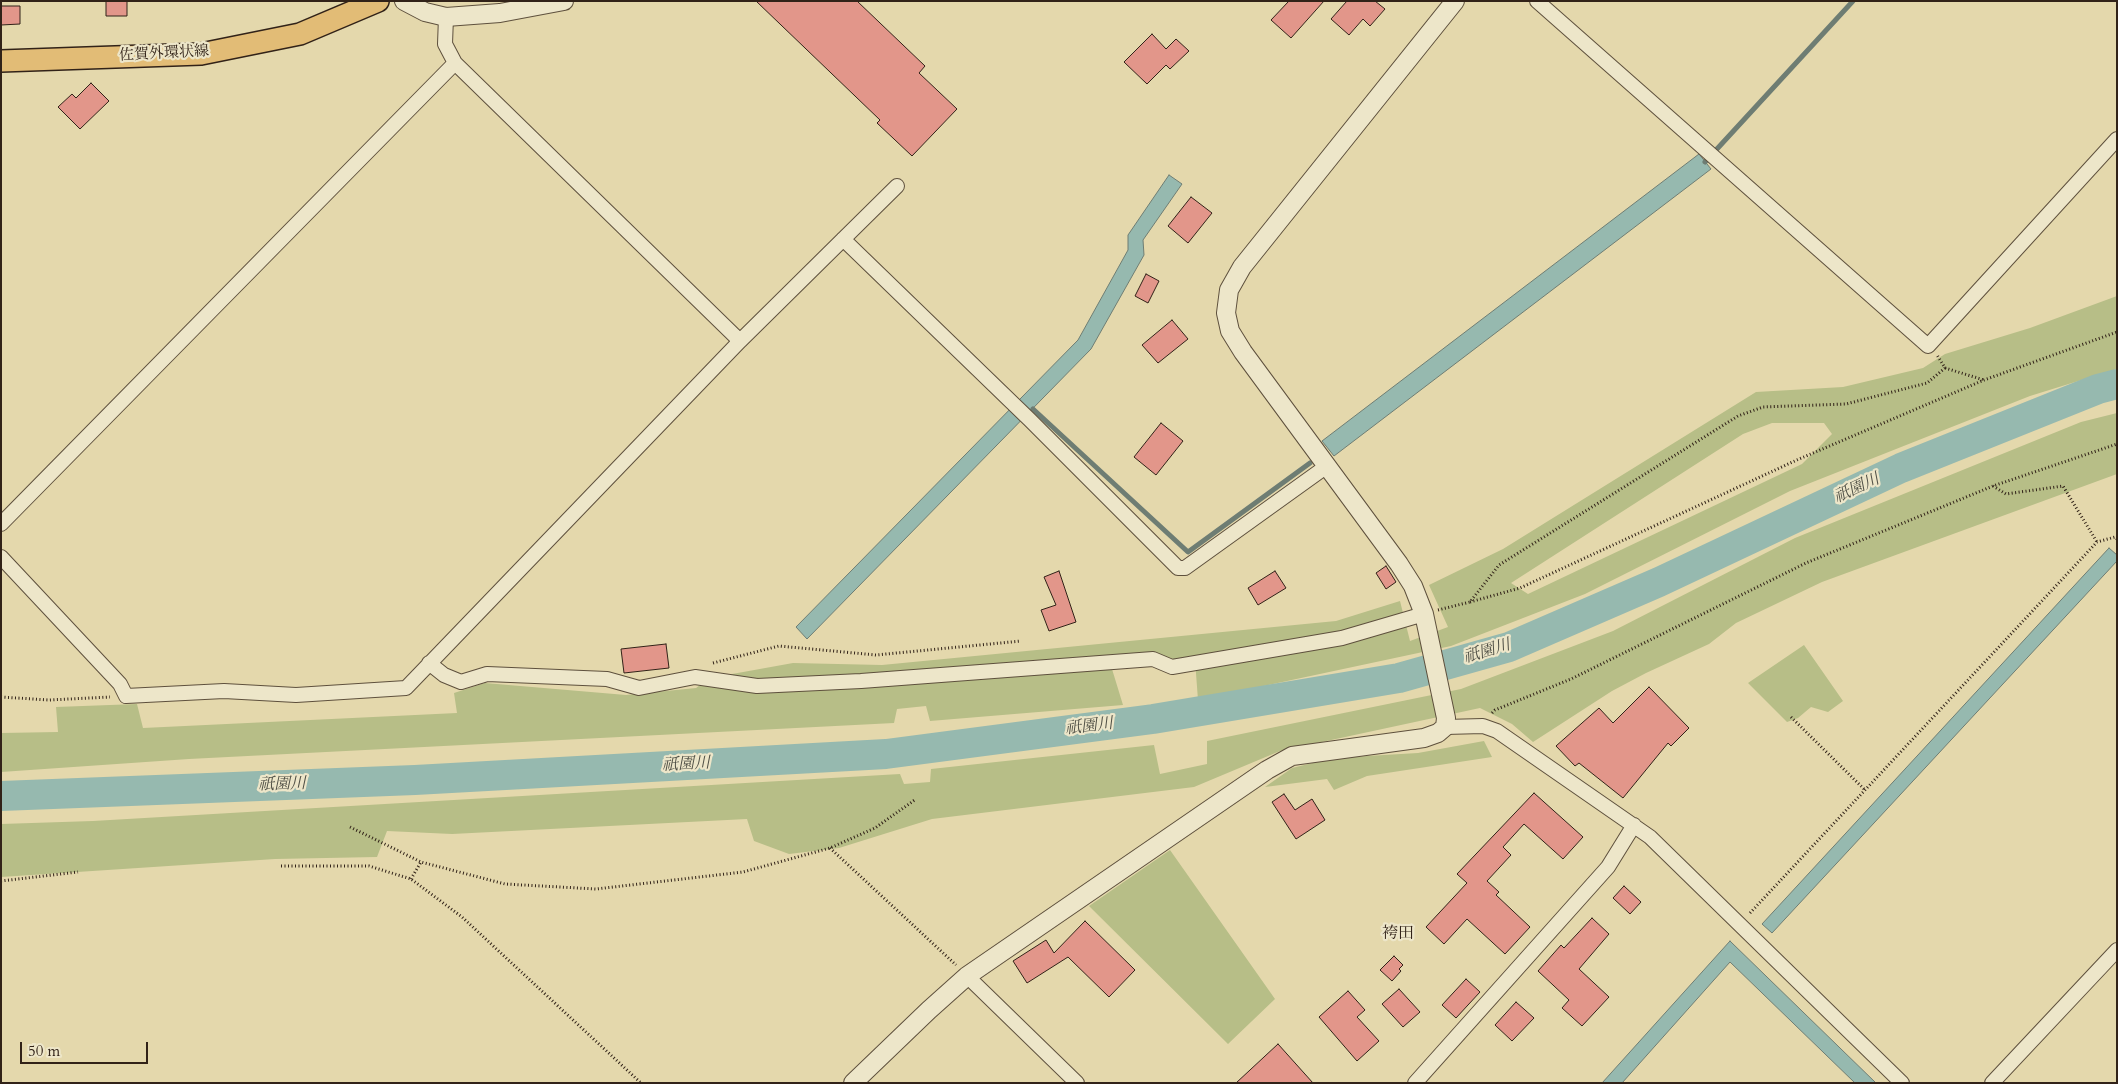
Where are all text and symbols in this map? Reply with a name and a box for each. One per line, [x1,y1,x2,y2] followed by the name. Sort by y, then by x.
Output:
[119,43,209,65] street label: 佐賀外環状線
[1831,470,1883,508] water label: 祇園川
[1461,636,1513,668] water label: 祇園川
[1064,715,1114,739] water label: 祇園川
[662,754,710,776] water label: 祇園川
[258,775,306,795] water label: 祇園川
[1382,924,1414,944] district label: 袴田
[22,1032,150,1064] scale bar
[28,1041,60,1061] text: 50 m

